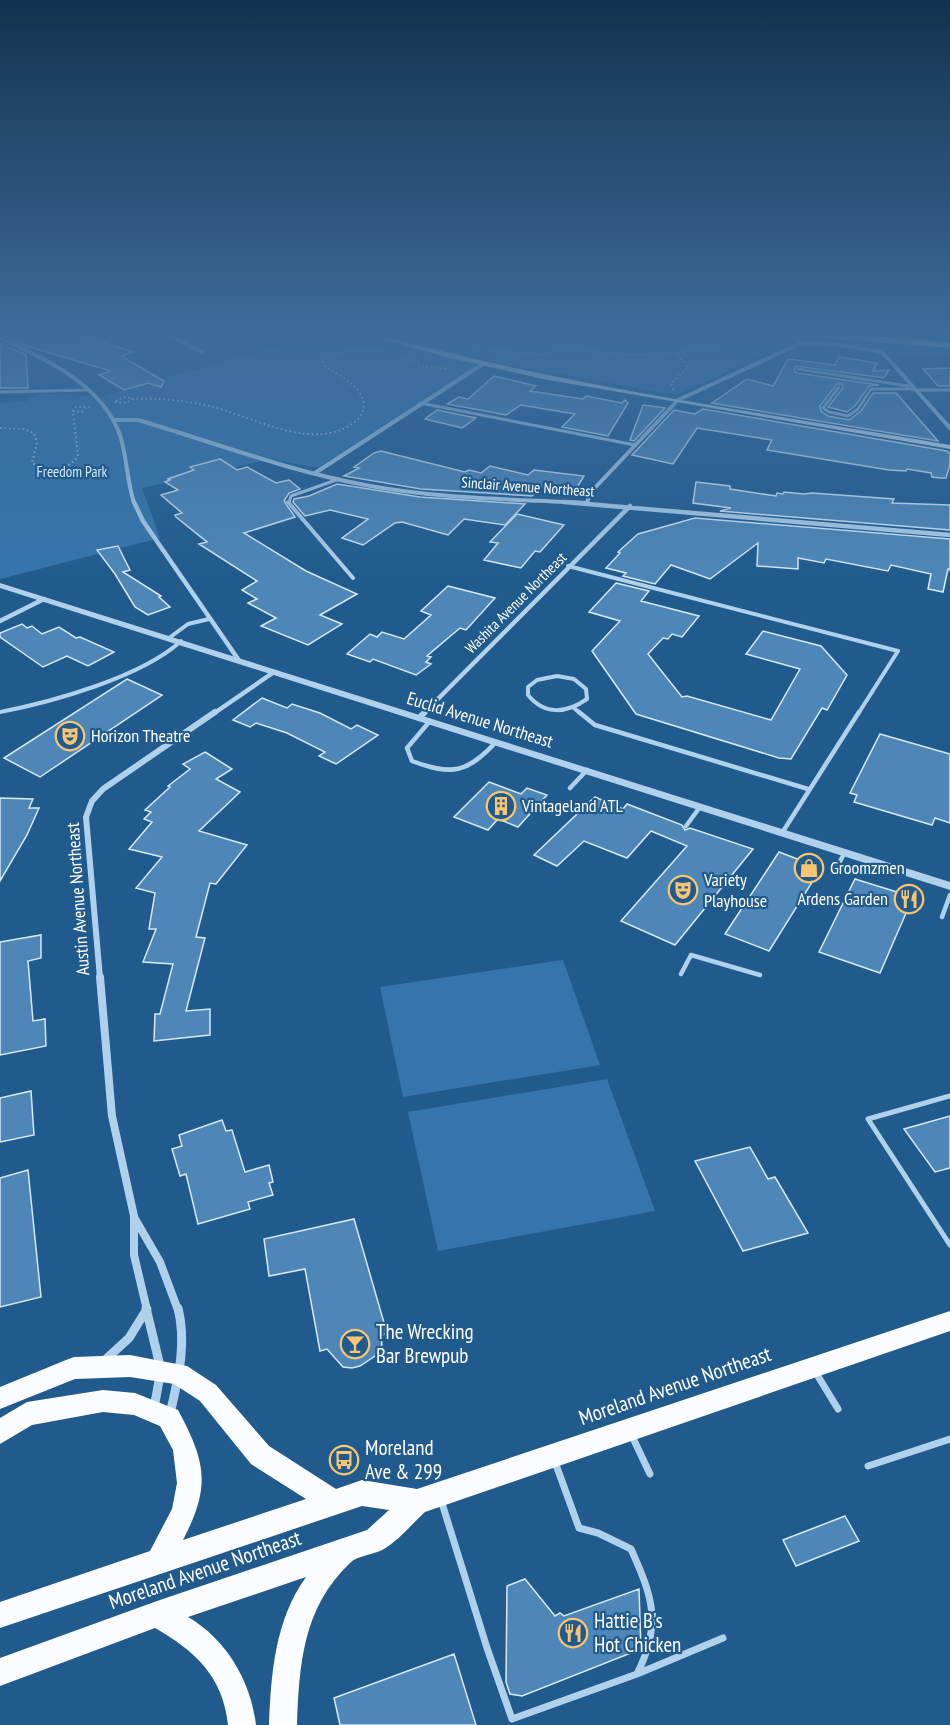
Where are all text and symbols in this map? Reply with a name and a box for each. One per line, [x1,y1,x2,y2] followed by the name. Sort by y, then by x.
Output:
[37,462,108,481] park label: Freedom Park
[461,472,595,501] street label: Sinclair Avenue Northeast
[461,548,570,657] street label: Washita Avenue Northeast
[404,686,556,753] street label: Euclid Avenue Northeast
[54,720,86,752] theatre icon: Horizon Theatre
[91,724,190,747] place label: Horizon Theatre
[485,790,517,822] building icon: Vintageland ATL
[521,794,623,817] place label: Vintageland ATL
[61,822,94,976] street label: Austin Avenue Northeast
[793,852,825,884] shop icon: Groomzmen
[830,856,905,879] place label: Groomzmen
[703,868,767,912] place label: Variety Playhouse
[667,874,699,906] theatre icon: Variety Playhouse
[893,883,925,915] restaurant icon: Ardens Garden
[797,887,888,910] place label: Ardens Garden
[376,1318,474,1369] place label: The Wrecking Bar Brewpub
[339,1328,371,1360] bar icon: The Wrecking Bar Brewpub
[575,1340,775,1431] street label: Moreland Avenue Northeast
[365,1434,442,1485] place label: Moreland Ave & 299
[328,1444,360,1476] bus stop icon: Moreland Ave & 299
[105,1524,305,1615] street label: Moreland Avenue Northeast
[594,1607,681,1658] place label: Hattie B's Hot Chicken
[557,1617,589,1649] restaurant icon: Hattie B's Hot Chicken

